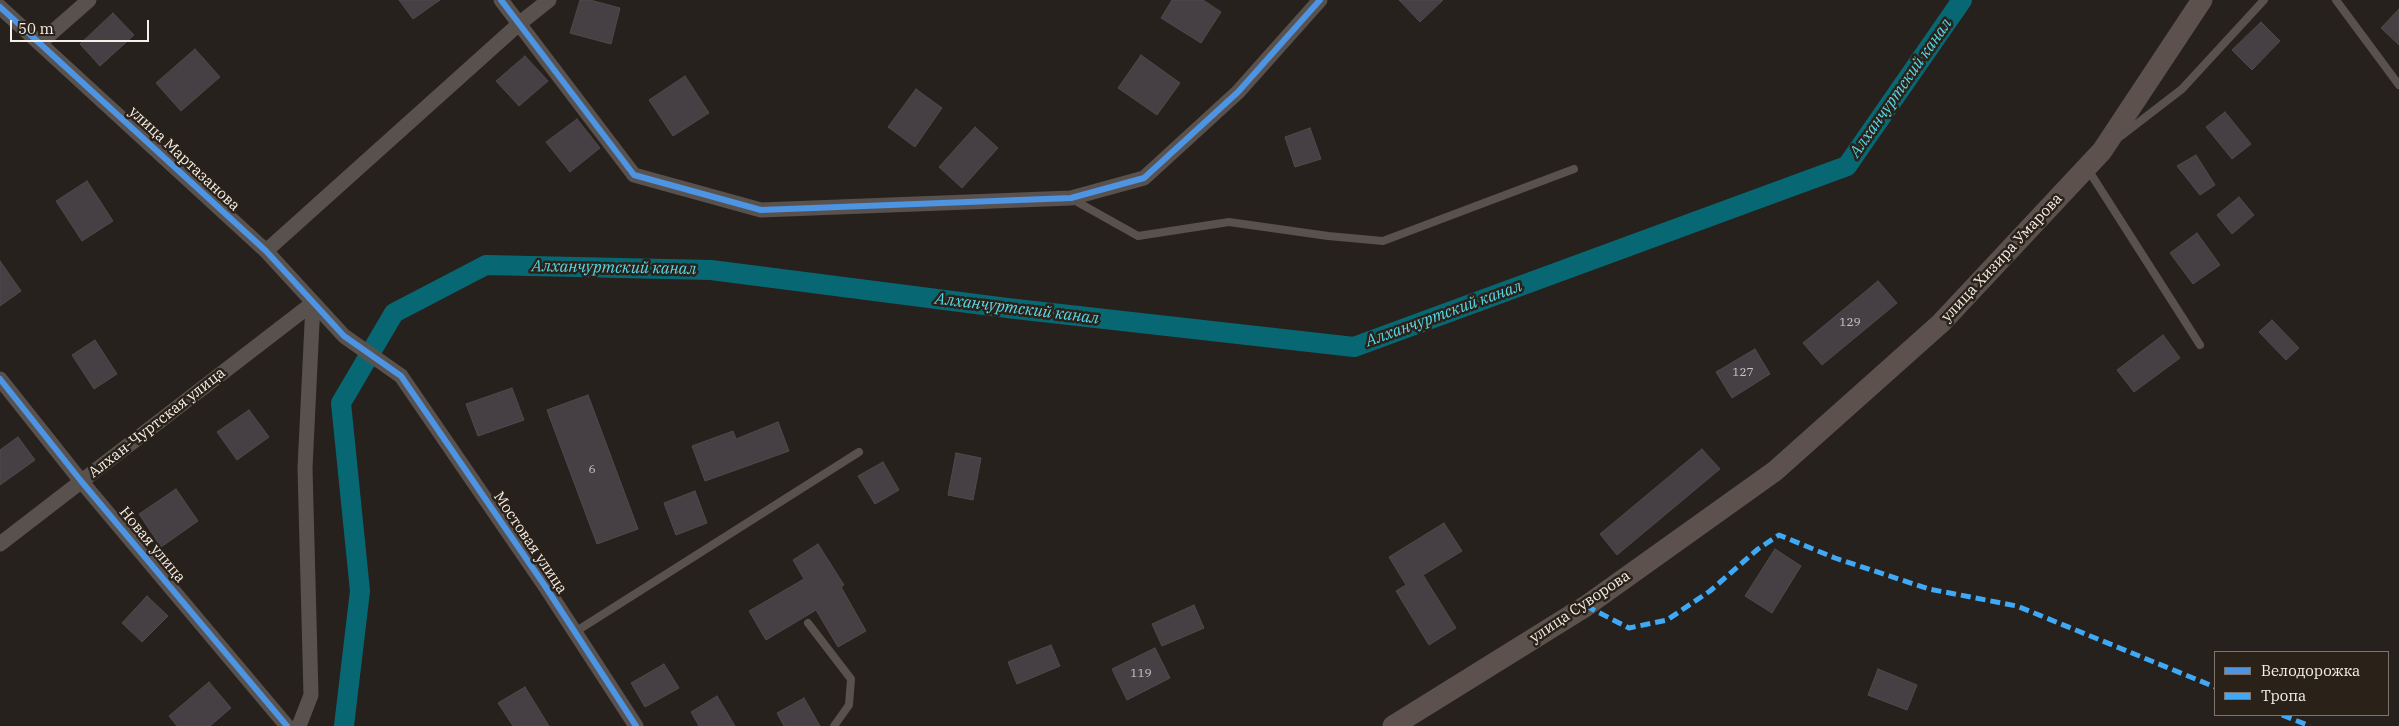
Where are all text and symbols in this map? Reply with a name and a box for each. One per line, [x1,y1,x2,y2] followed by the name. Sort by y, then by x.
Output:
[12,10,151,42] scale bar
[1846,15,1956,161] water label: Алханчуртский канал
[18,19,54,38] text: 50 m
[125,103,243,215] street label: улица Мартазанова
[1938,190,2066,326] street label: улица Хизира Умарова
[531,257,697,279] water label: Алханчуртский канал
[1363,277,1525,351] water label: Алханчуртский канал
[934,289,1100,329] water label: Алханчуртский канал
[1839,316,1861,330] house number: 129
[85,364,229,482] street label: Алхан-Чуртская улица
[1732,366,1754,380] house number: 127
[588,463,596,477] house number: 6
[489,489,571,597] street label: Мостовая улица
[115,503,189,587] street label: Новая улица
[1526,567,1634,647] street label: улица Суворова
[2214,651,2389,716] legend
[2261,661,2360,680] text: Велодорожка
[1130,667,1152,681] house number: 119
[2261,686,2306,705] text: Тропа

